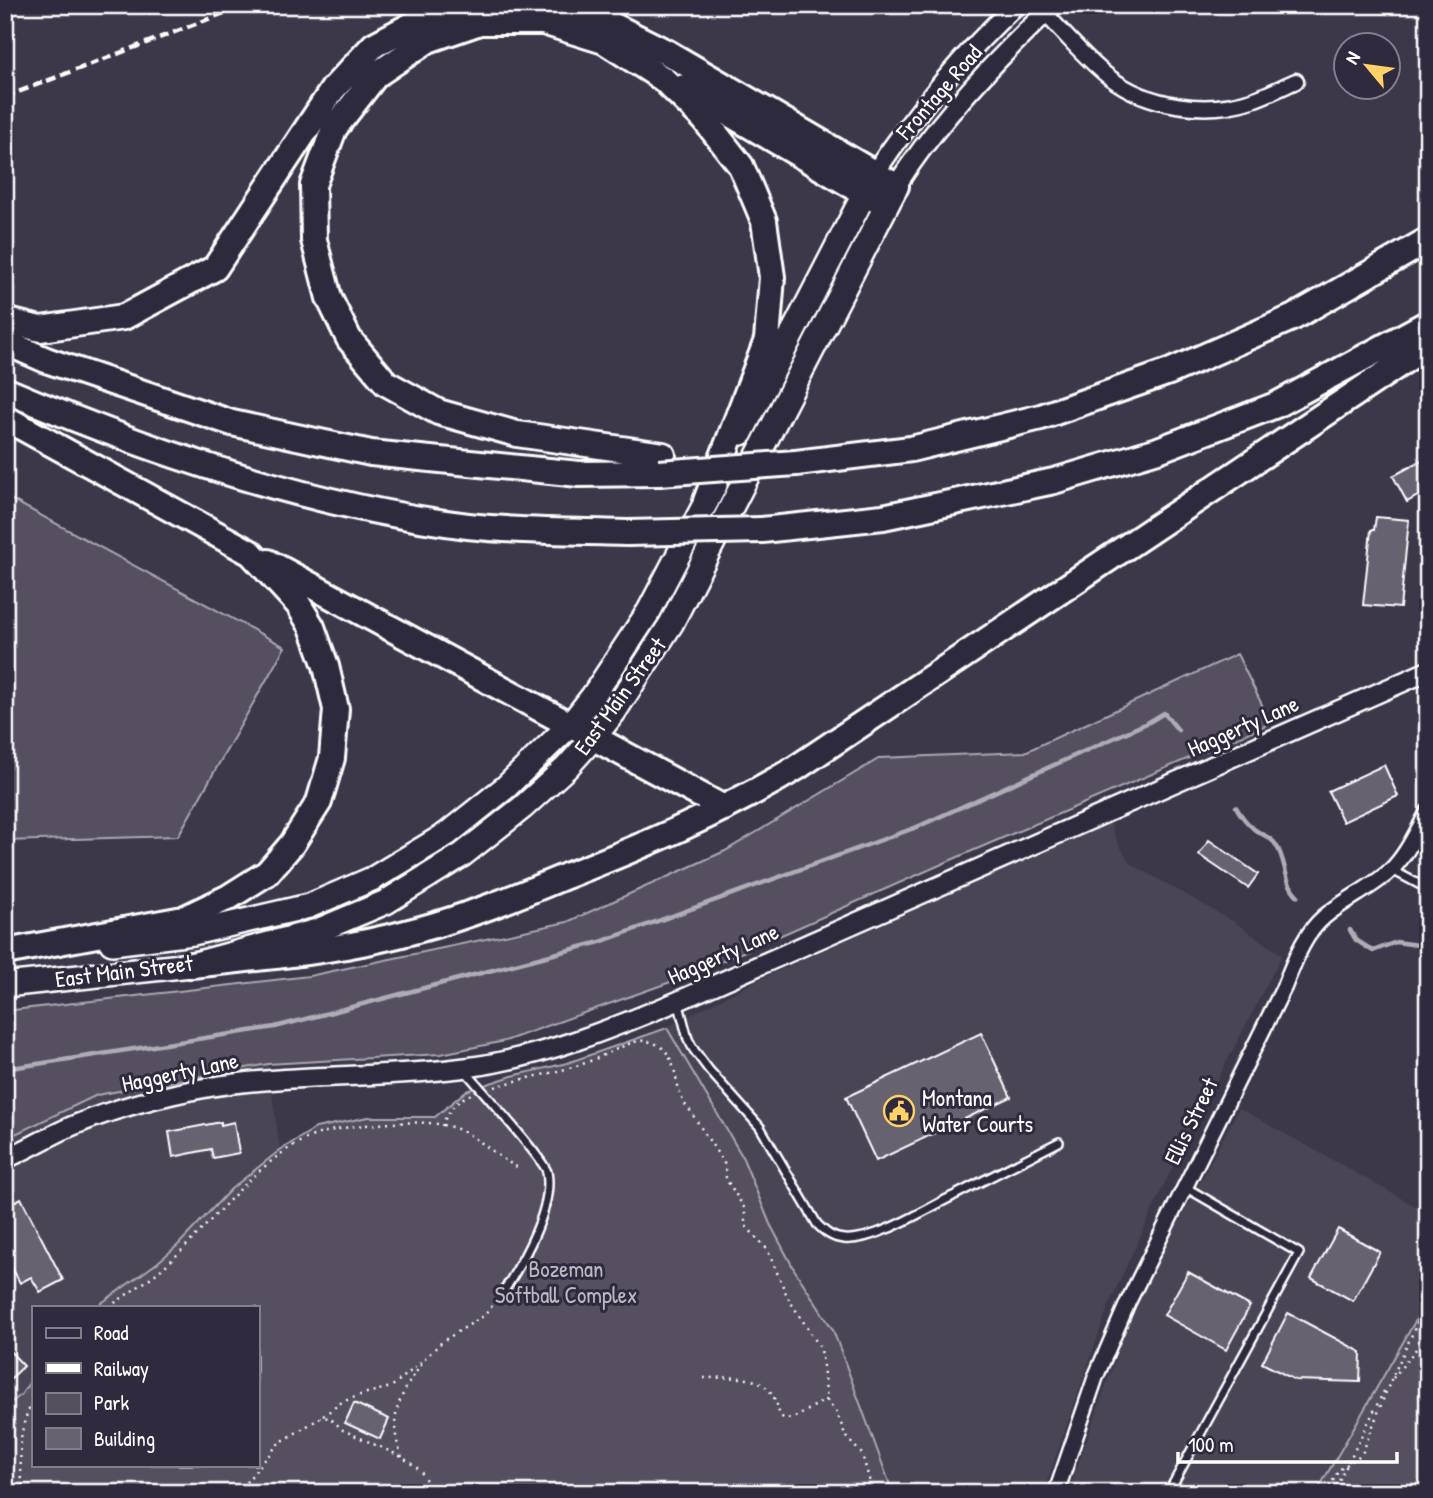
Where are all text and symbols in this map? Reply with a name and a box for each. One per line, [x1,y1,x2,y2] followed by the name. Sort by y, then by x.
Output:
[1332,32,1402,102] north arrow
[888,38,989,147] street label: Frontage Road
[1338,47,1366,68] text: N
[566,630,673,761] street label: East Main Street
[1182,687,1303,764] street label: Haggerty Lane
[662,915,783,992] street label: Haggerty Lane
[53,947,196,994] street label: East Main Street
[119,1044,241,1099] street label: Haggerty Lane
[1156,1071,1225,1169] street label: Ellis Street
[922,1082,1033,1139] place label: Montana Water Courts
[882,1094,916,1128] public building icon: Montana Water Courts
[495,1253,637,1310] park label: Bozeman Softball Complex
[32,1306,259,1466] legend
[94,1318,128,1347] text: Road
[94,1354,149,1383] text: Railway
[94,1388,129,1417] text: Park
[1178,1421,1396,1465] scale bar
[94,1424,155,1453] text: Building
[1188,1430,1234,1459] text: 100 m

